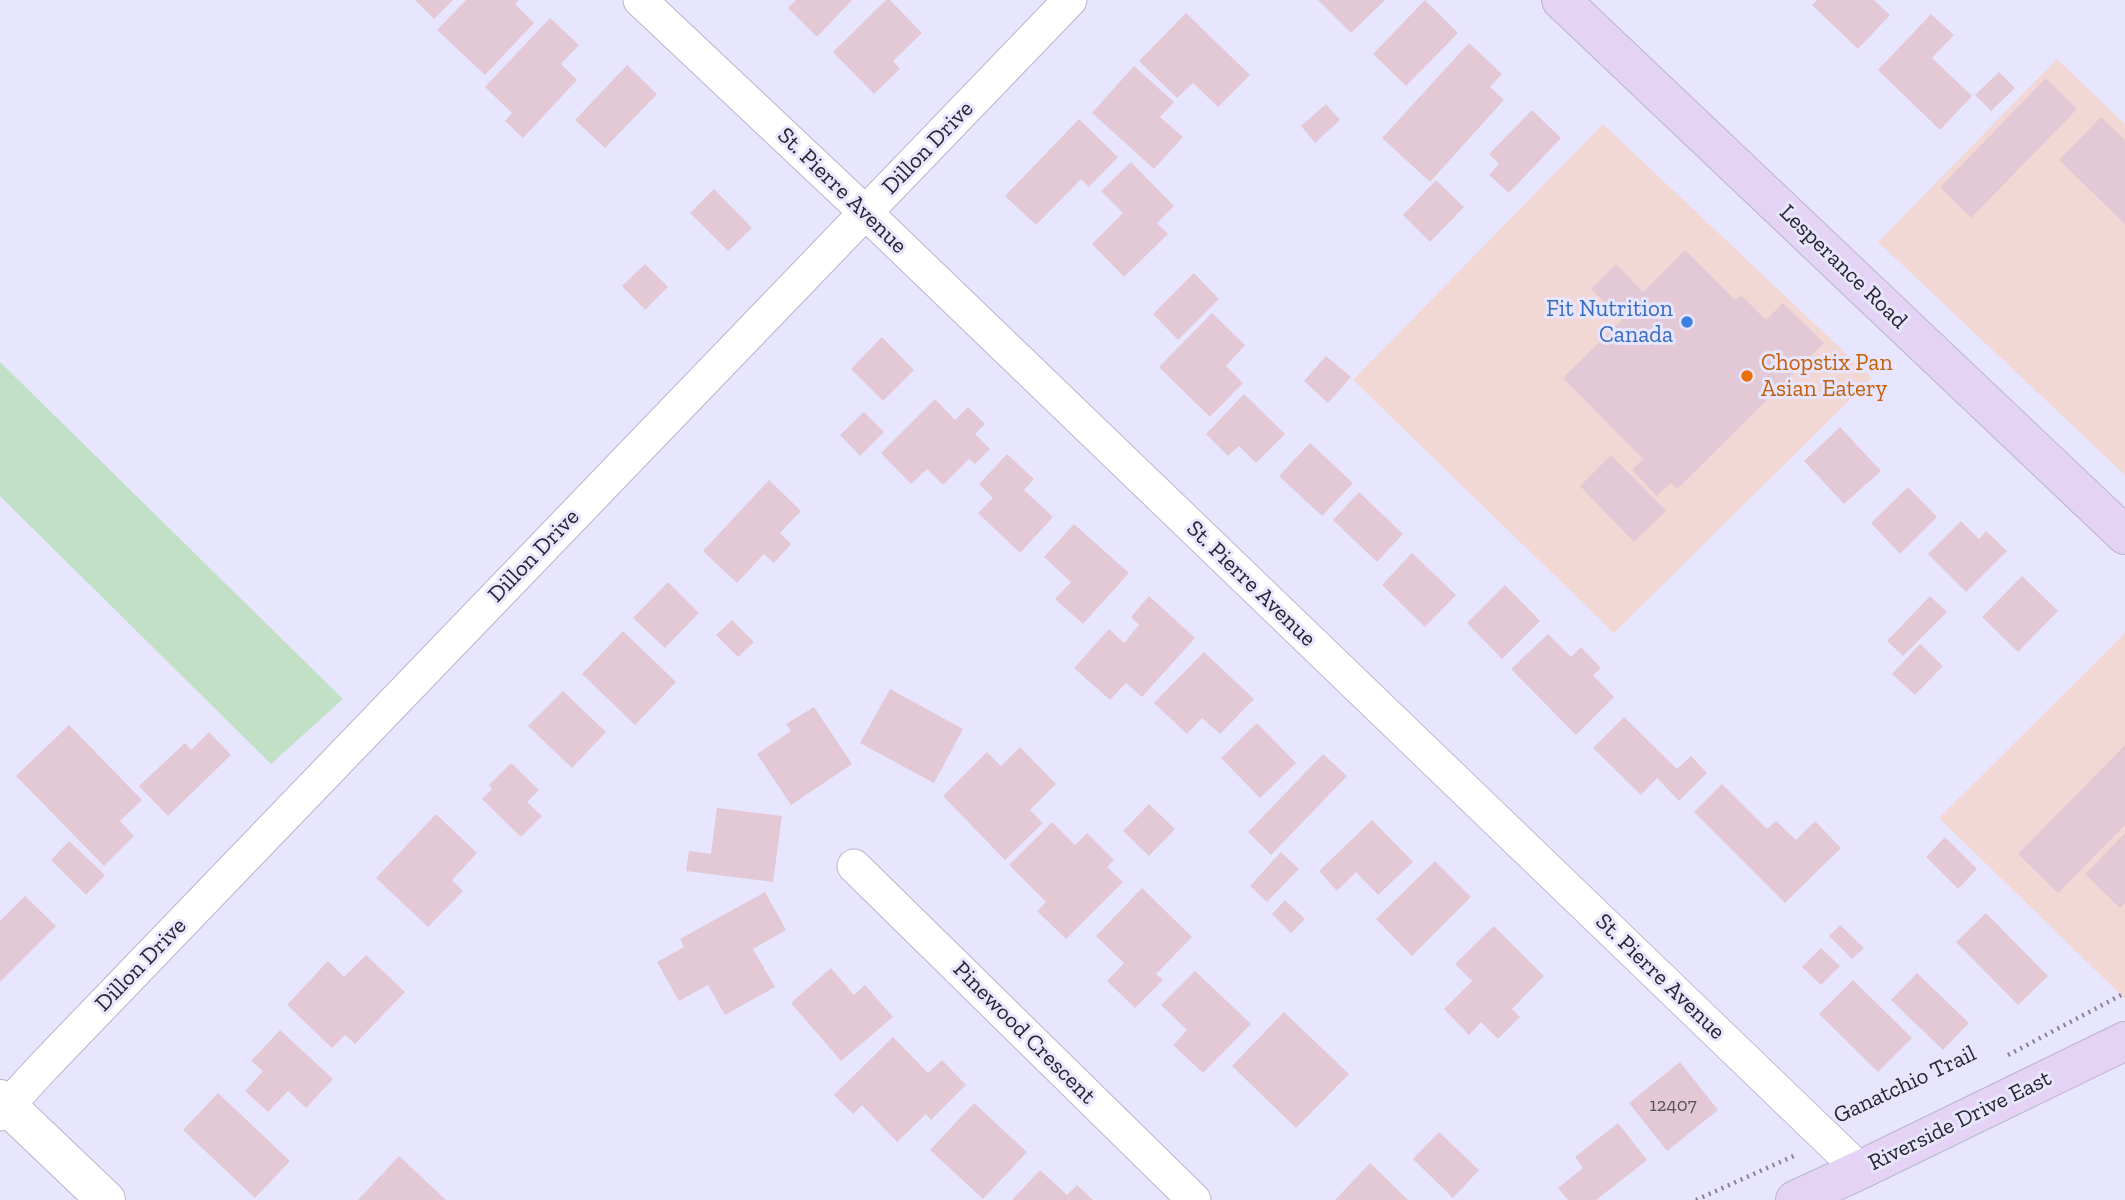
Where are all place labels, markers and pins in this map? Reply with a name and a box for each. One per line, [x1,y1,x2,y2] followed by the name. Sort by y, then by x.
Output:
[1546,295,1673,349] place label: Fit Nutrition Canada
[1679,314,1695,330] marker: Fit Nutrition Canada
[1761,349,1893,403] place label: Chopstix Pan Asian Eatery
[1739,368,1755,384] marker: Chopstix Pan Asian Eatery

